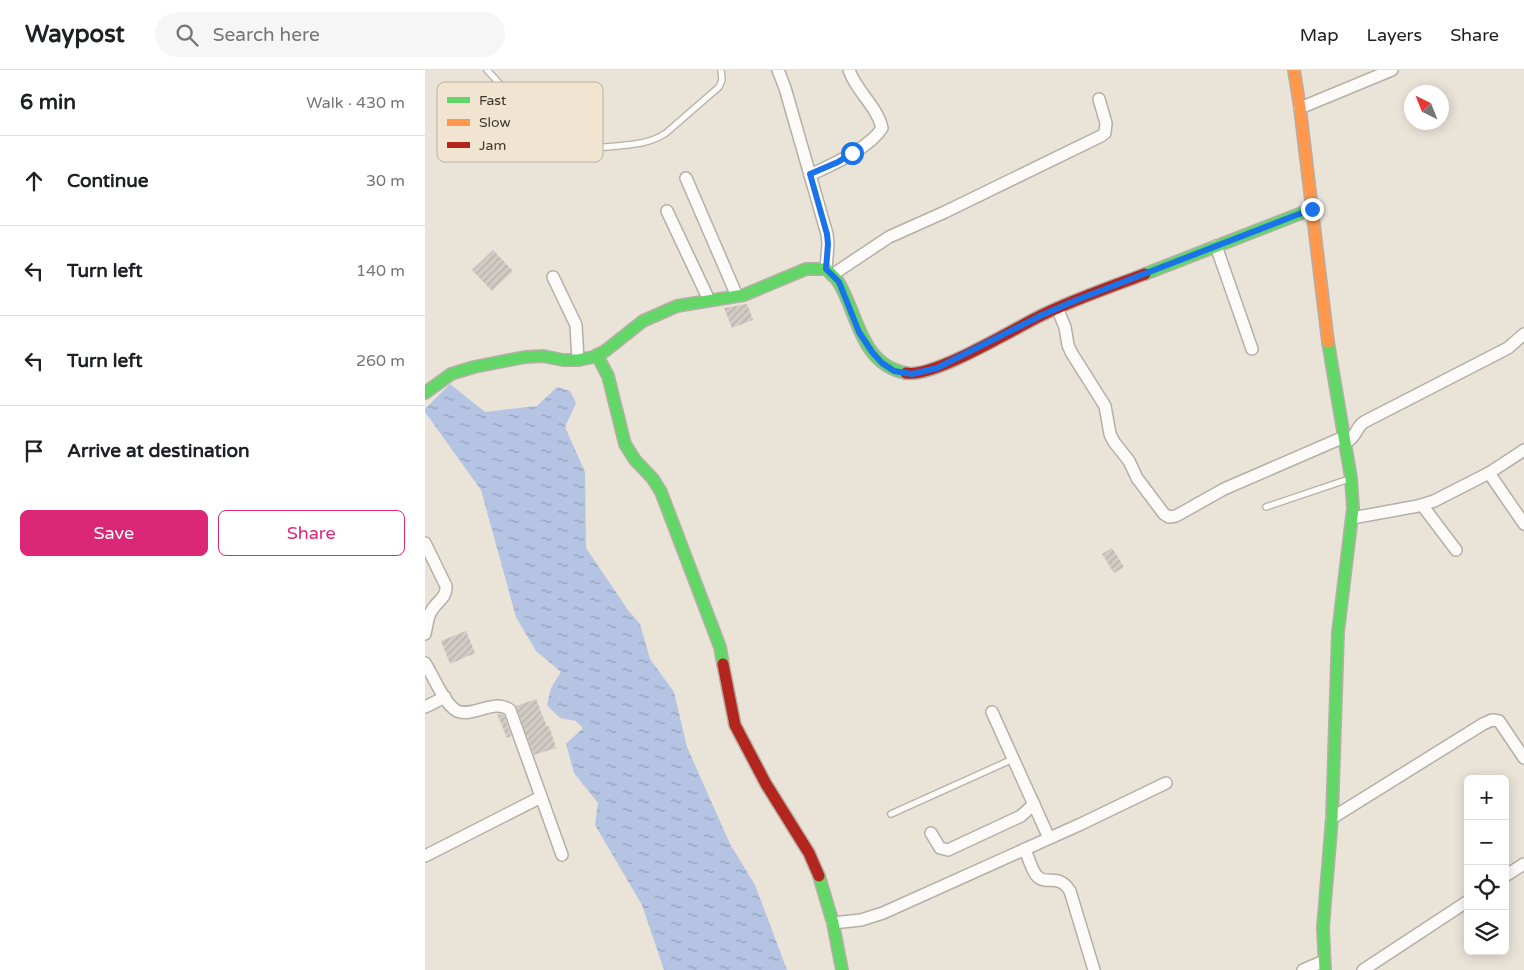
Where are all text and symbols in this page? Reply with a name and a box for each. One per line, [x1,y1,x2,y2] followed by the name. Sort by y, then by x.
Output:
[155,12,505,57] search box
[25,20,125,49] text: Waypost
[173,21,201,49] icon: search
[213,24,320,46] text: Search here
[1300,24,1339,46] text: Map
[1367,24,1422,46] text: Layers
[1450,24,1499,46] text: Share
[437,82,603,162] legend
[1404,85,1449,130] north arrow
[20,90,76,115] text: 6 min
[479,92,507,109] text: Fast
[306,93,405,113] text: Walk · 430 m
[479,114,511,131] text: Slow
[479,137,506,154] text: Jam
[841,142,864,165] route start
[20,167,48,195] icon: ahead
[67,170,149,192] text: Continue
[366,171,405,191] text: 30 m
[1301,198,1324,221] route end
[20,257,48,285] icon: left
[67,260,143,282] text: Turn left
[356,261,405,281] text: 140 m
[20,347,48,375] icon: left
[67,350,143,372] text: Turn left
[356,351,405,371] text: 260 m
[20,437,48,465] icon: arrive
[67,440,250,462] text: Arrive at destination
[20,510,208,556] button: Save
[218,510,405,556] button: Share
[1464,775,1509,955] map controls
[1464,775,1509,820] button: +
[1464,820,1509,865] button: −
[1464,865,1509,910] button: locate
[1464,910,1509,955] button: layers

